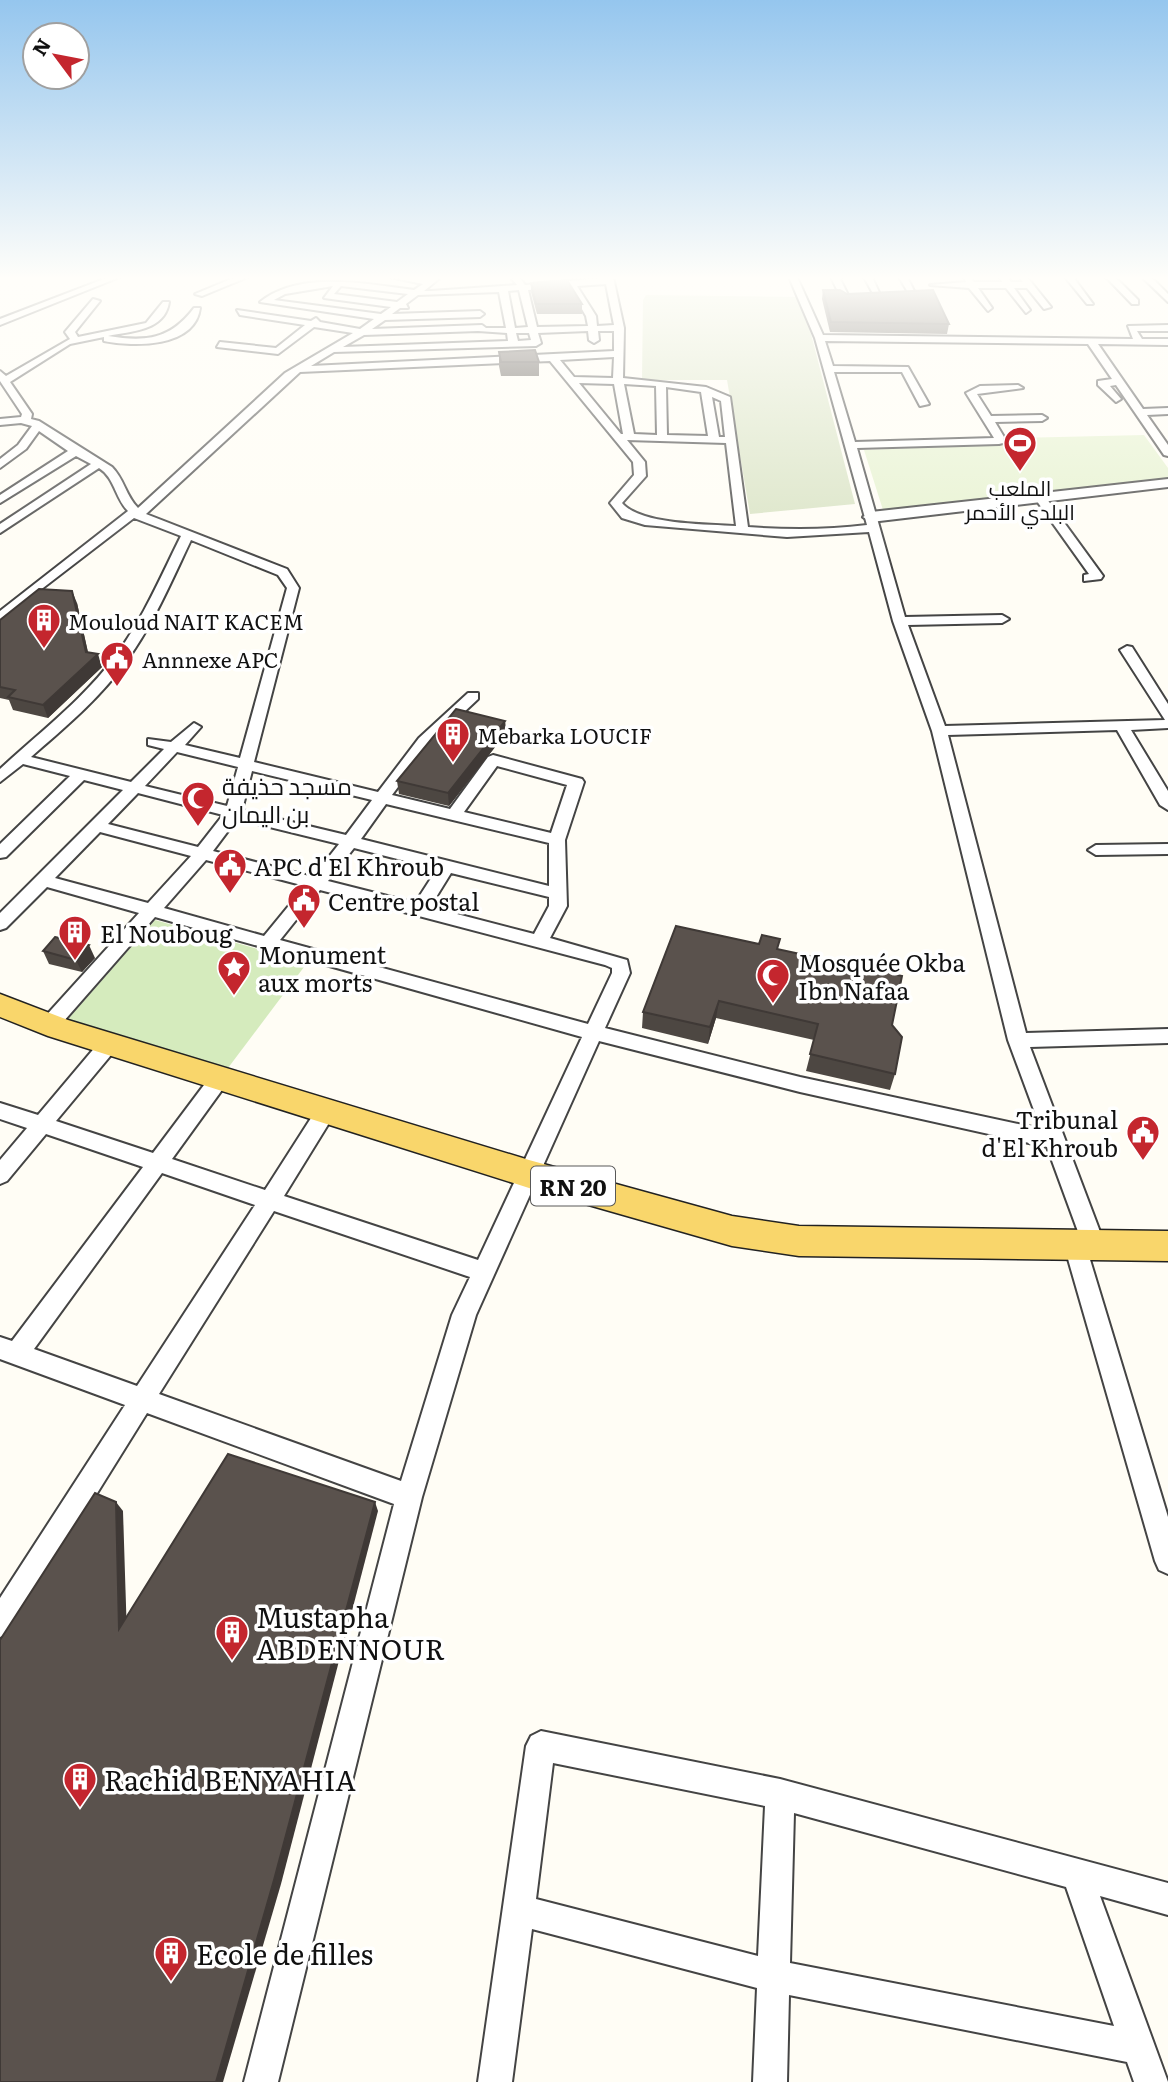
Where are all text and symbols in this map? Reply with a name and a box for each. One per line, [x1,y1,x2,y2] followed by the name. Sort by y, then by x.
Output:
[21,21,91,91] north arrow
[25,32,57,61] text: N
[1001,424,1039,473] sports icon: الملعب البلدي الأحمر
[964,471,1075,529] place label: الملعب البلدي الأحمر
[25,601,63,650] building icon: Mouloud NAIT KACEM
[68,605,304,636] place label: Mouloud NAIT KACEM
[98,639,136,688] public building icon: Annnexe APC
[142,643,279,674] place label: Annnexe APC
[434,715,472,764] building icon: Mebarka LOUCIF
[477,719,652,750] place label: Mebarka LOUCIF
[222,767,352,830] place label: مسجد حذيفة بن اليمان
[179,779,217,828] mosque icon: مسجد حذيفة بن اليمان
[211,846,249,895] public building icon: APC d'El Khroub
[254,848,444,883] place label: APC d'El Khroub
[285,881,323,930] public building icon: Centre postal
[328,883,479,918] place label: Centre postal
[56,913,94,962] building icon: El Nouboug
[100,915,233,950] place label: El Nouboug
[258,936,386,999] place label: Monument aux morts
[798,944,965,1007] place label: Mosquée Okba Ibn Nafaa
[215,948,253,997] place icon: Monument aux morts
[754,956,792,1005] mosque icon: Mosquée Okba Ibn Nafaa
[982,1101,1118,1164] place label: Tribunal d'El Khroub
[1124,1113,1162,1162] public building icon: Tribunal d'El Khroub
[531,1166,615,1205] road number: RN 20
[256,1595,445,1669] place label: Mustapha ABDENNOUR
[213,1613,251,1662] building icon: Mustapha ABDENNOUR
[104,1758,356,1800] place label: Rachid BENYAHIA
[61,1760,99,1809] building icon: Rachid BENYAHIA
[196,1932,373,1974] place label: Ecole de filles
[152,1934,190,1983] building icon: Ecole de filles

